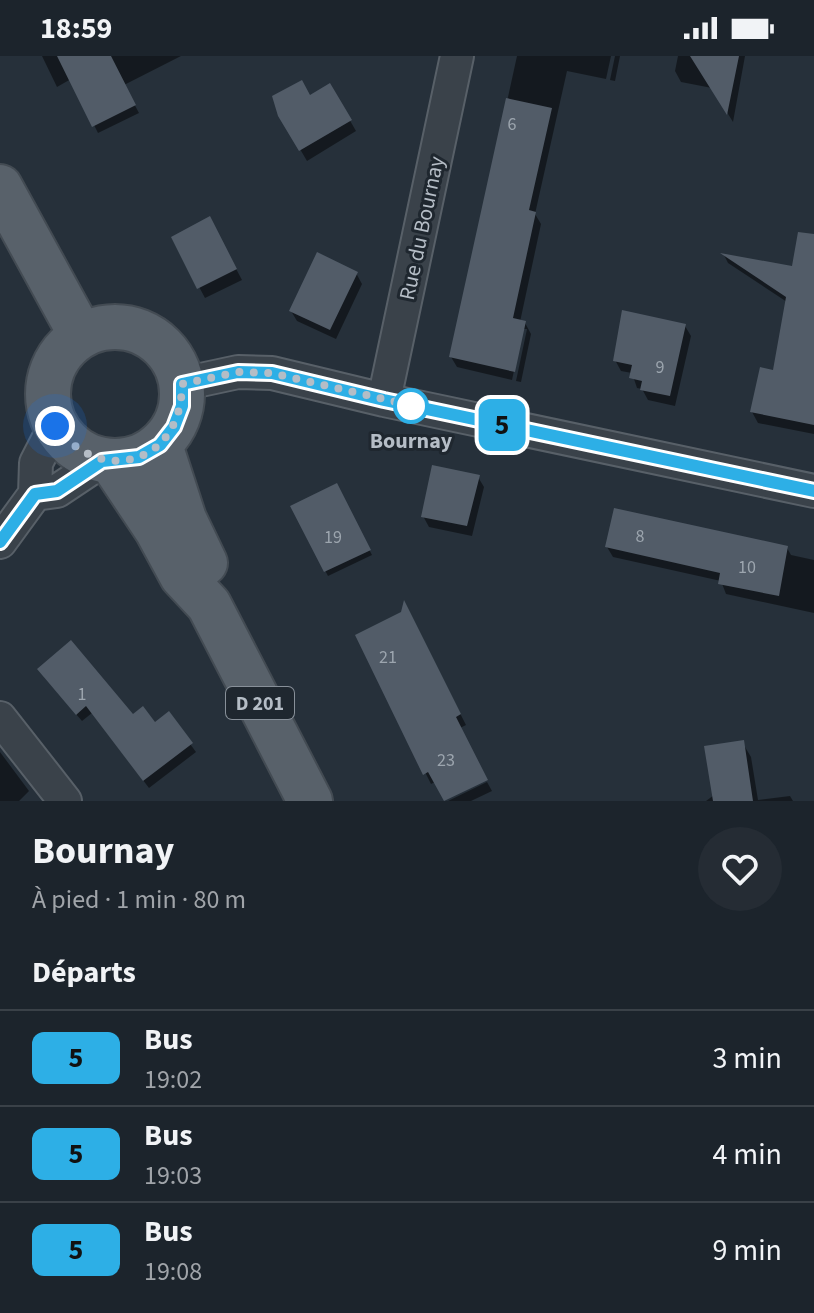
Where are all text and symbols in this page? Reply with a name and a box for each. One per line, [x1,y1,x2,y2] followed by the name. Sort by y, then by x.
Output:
[40,7,112,50] text: 18:59
[508,112,517,137] house number: 6
[391,153,453,303] street label: Rue du Bournay
[656,355,665,380] house number: 9
[394,389,428,423] marker: Bournay
[476,399,528,451] line badge: 5
[495,405,509,445] text: 5
[35,406,75,446] your location
[370,425,453,457] place label: Bournay
[636,524,645,549] house number: 8
[324,525,342,550] house number: 19
[738,555,756,580] house number: 10
[379,645,397,670] house number: 21
[78,682,86,707] house number: 1
[226,687,294,719] road number: D 201
[437,748,455,773] house number: 23
[32,824,174,878] text: Bournay
[698,827,782,911] button: heart
[32,881,246,918] text: À pied · 1 min · 80 m
[32,951,136,994] text: Départs
[144,1018,192,1061] text: Bus
[712,1037,782,1080] text: 3 min
[69,1038,83,1078] text: 5
[144,1061,202,1098] text: 19:02
[144,1114,192,1157] text: Bus
[712,1133,782,1176] text: 4 min
[69,1134,83,1174] text: 5
[144,1157,202,1194] text: 19:03
[144,1210,192,1253] text: Bus
[712,1229,782,1272] text: 9 min
[69,1230,83,1270] text: 5
[144,1253,202,1290] text: 19:08

